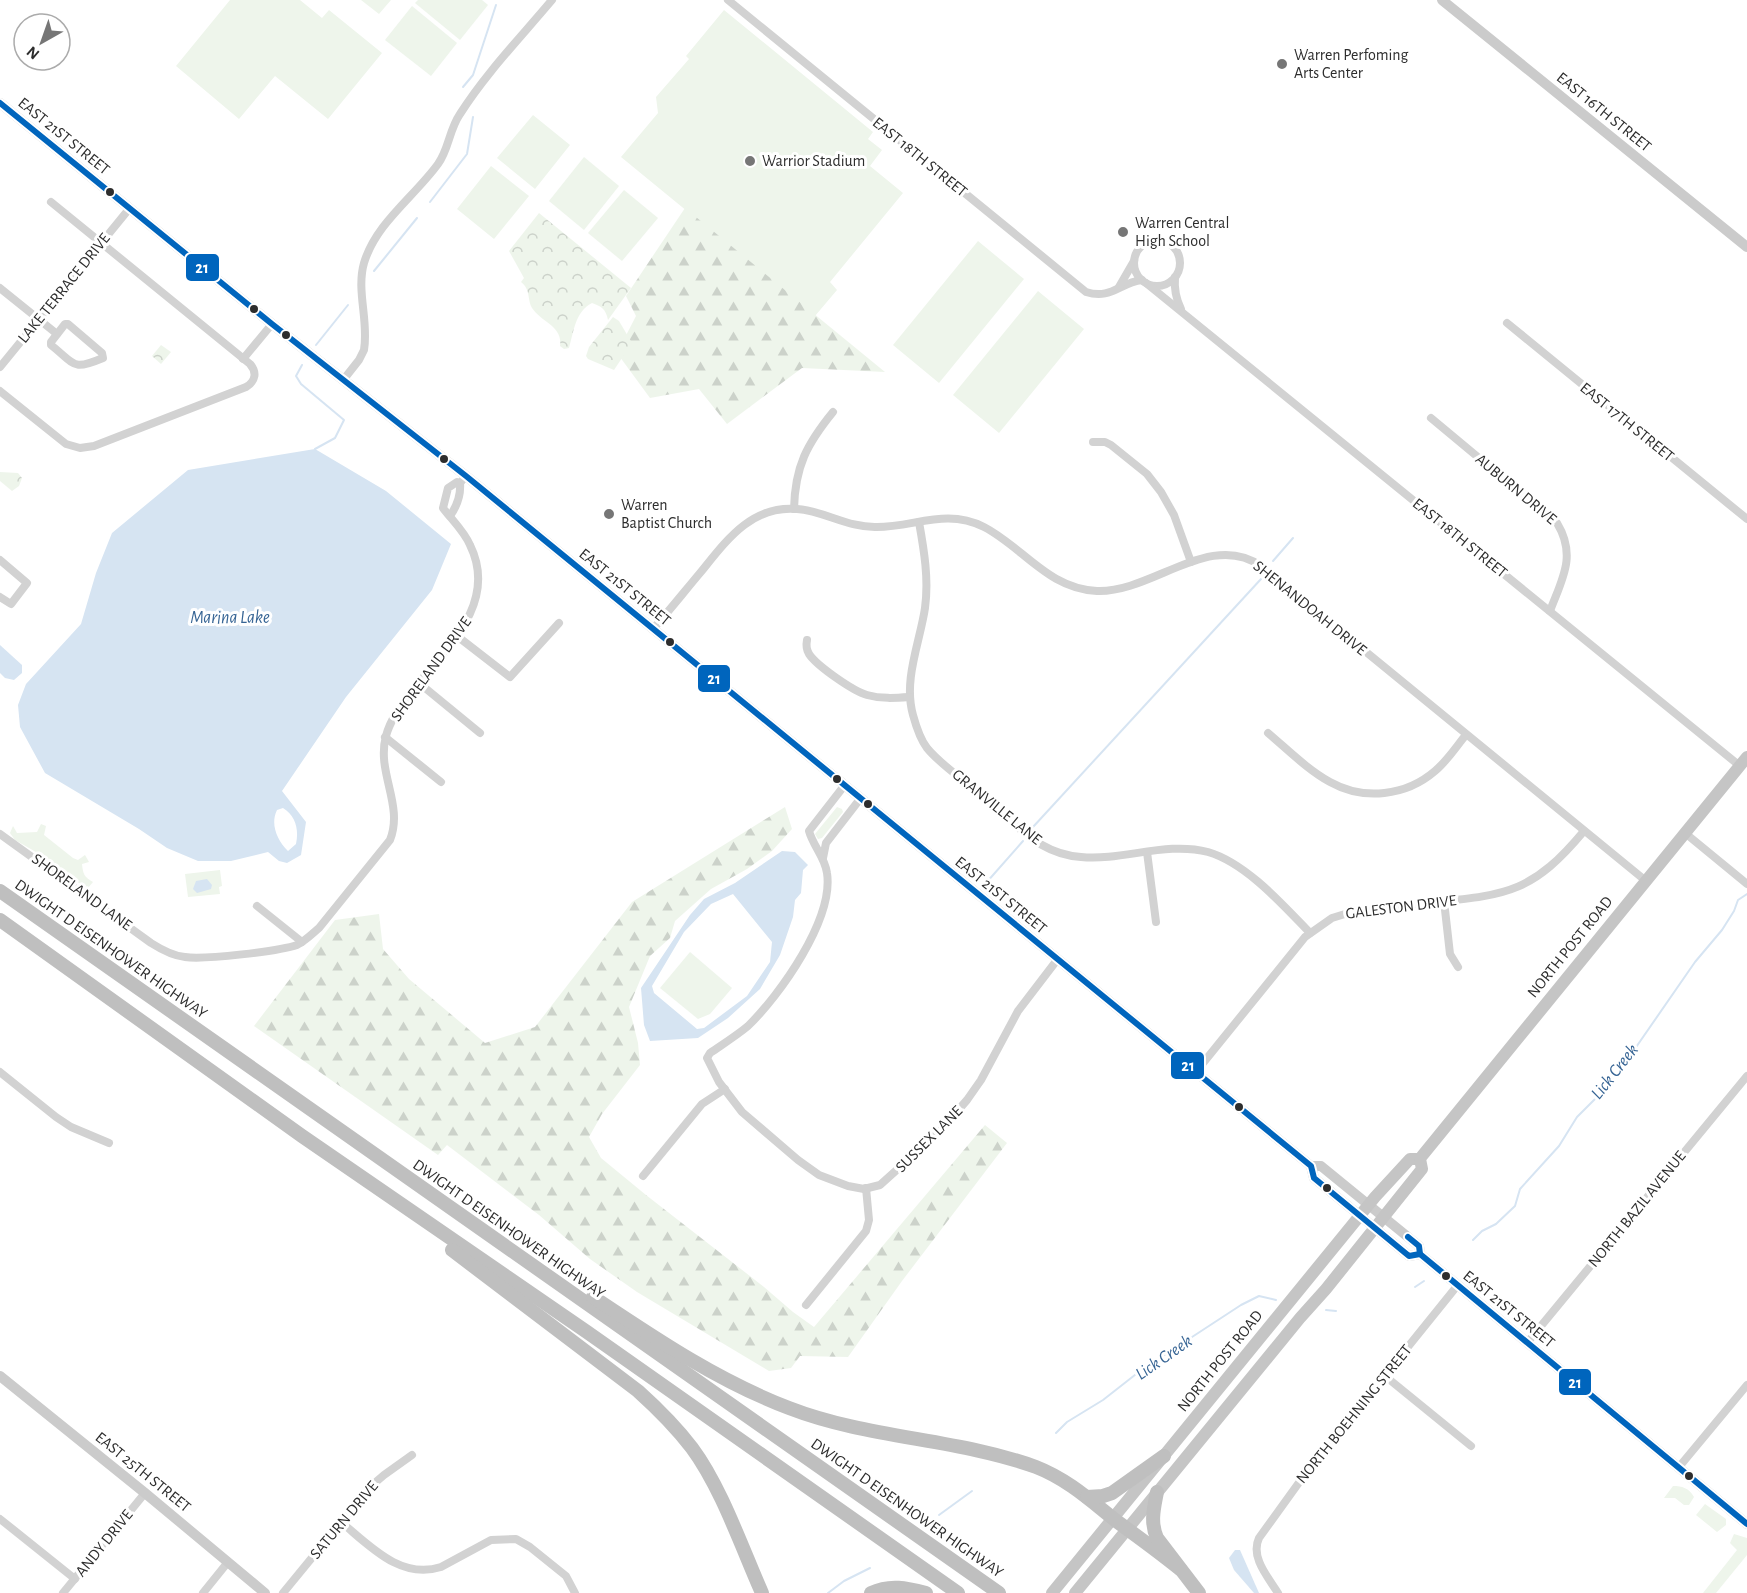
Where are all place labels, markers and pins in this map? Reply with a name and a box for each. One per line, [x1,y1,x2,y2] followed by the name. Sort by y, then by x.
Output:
[1294,47,1409,81] place label: Warren Perfoming Arts Center
[1275,57,1289,71] marker: Warren Perfoming Arts Center
[762,153,865,169] place label: Warrior Stadium
[743,154,757,168] marker: Warrior Stadium
[104,186,116,198] unlabelled marker
[1135,215,1229,249] place label: Warren Central High School
[1116,225,1130,239] marker: Warren Central High School
[248,303,260,315] unlabelled marker
[280,329,292,341] unlabelled marker
[438,453,450,465] unlabelled marker
[621,497,712,531] place label: Warren Baptist Church
[602,507,616,521] marker: Warren Baptist Church
[664,636,676,648] unlabelled marker
[831,773,843,785] unlabelled marker
[862,798,874,810] unlabelled marker
[1233,1101,1245,1113] unlabelled marker
[1321,1182,1333,1194] unlabelled marker
[1440,1270,1452,1282] unlabelled marker
[1683,1470,1695,1482] unlabelled marker

